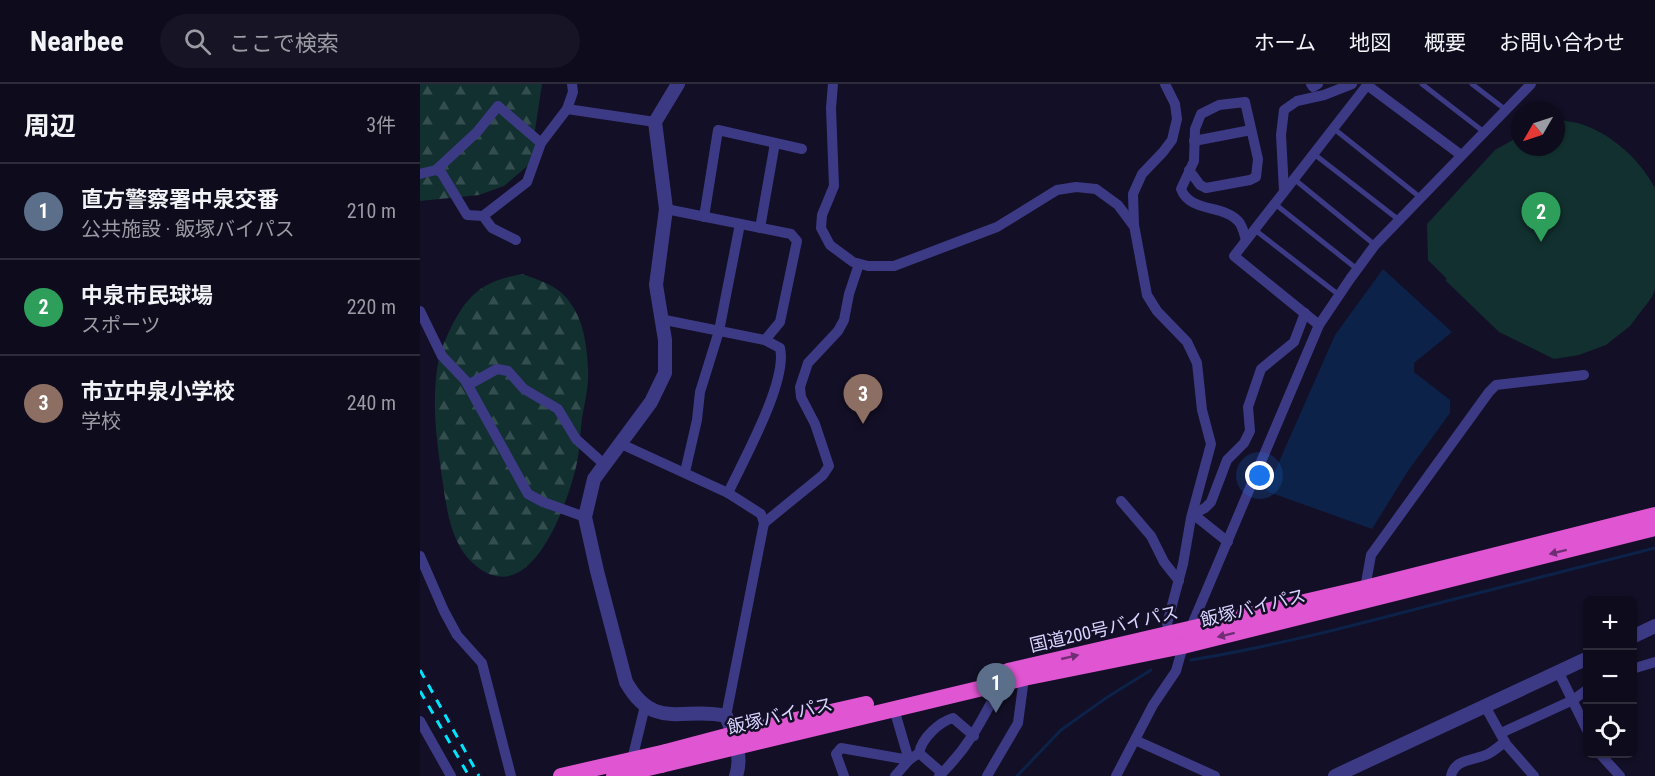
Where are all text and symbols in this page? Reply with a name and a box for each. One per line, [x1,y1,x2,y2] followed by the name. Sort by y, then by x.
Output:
[160,14,580,68] search box
[30,25,124,58] text: Nearbee
[181,25,214,58] icon: search
[229,31,339,56] text: ここで検索
[1254,31,1316,55] text: ホーム
[1349,31,1391,55] text: 地図
[1424,31,1466,55] text: 概要
[1499,31,1625,55] text: お問い合わせ
[1511,102,1565,156] north arrow
[24,111,76,141] text: 周辺
[366,113,396,137] text: 3件
[81,187,279,212] text: 直方警察署中泉交番
[1522,192,1560,242] pin: 2
[38,199,49,223] text: 1
[347,199,396,223] text: 210 m
[81,217,295,241] text: 公共施設 · 飯塚バイパス
[81,283,213,308] text: 中泉市民球場
[38,295,49,319] text: 2
[347,295,396,319] text: 220 m
[81,313,161,337] text: スポーツ
[844,374,882,424] pin: 3
[81,379,235,404] text: 市立中泉小学校
[38,391,49,415] text: 3
[347,391,396,415] text: 240 m
[81,409,121,433] text: 学校
[1245,461,1274,490] your location
[1548,548,1567,558] one-way arrow
[1198,584,1308,631] street label: 飯塚バイパス
[1583,596,1637,758] map controls
[1583,596,1637,650] button: +
[1027,601,1180,656] street label: 国道200号バイパス
[1217,631,1235,640] one-way arrow
[1583,650,1637,704] button: −
[1061,652,1080,661] one-way arrow
[976,664,1016,713] pin: 1
[725,693,835,738] street label: 飯塚バイパス
[1583,704,1637,758] button: locate

